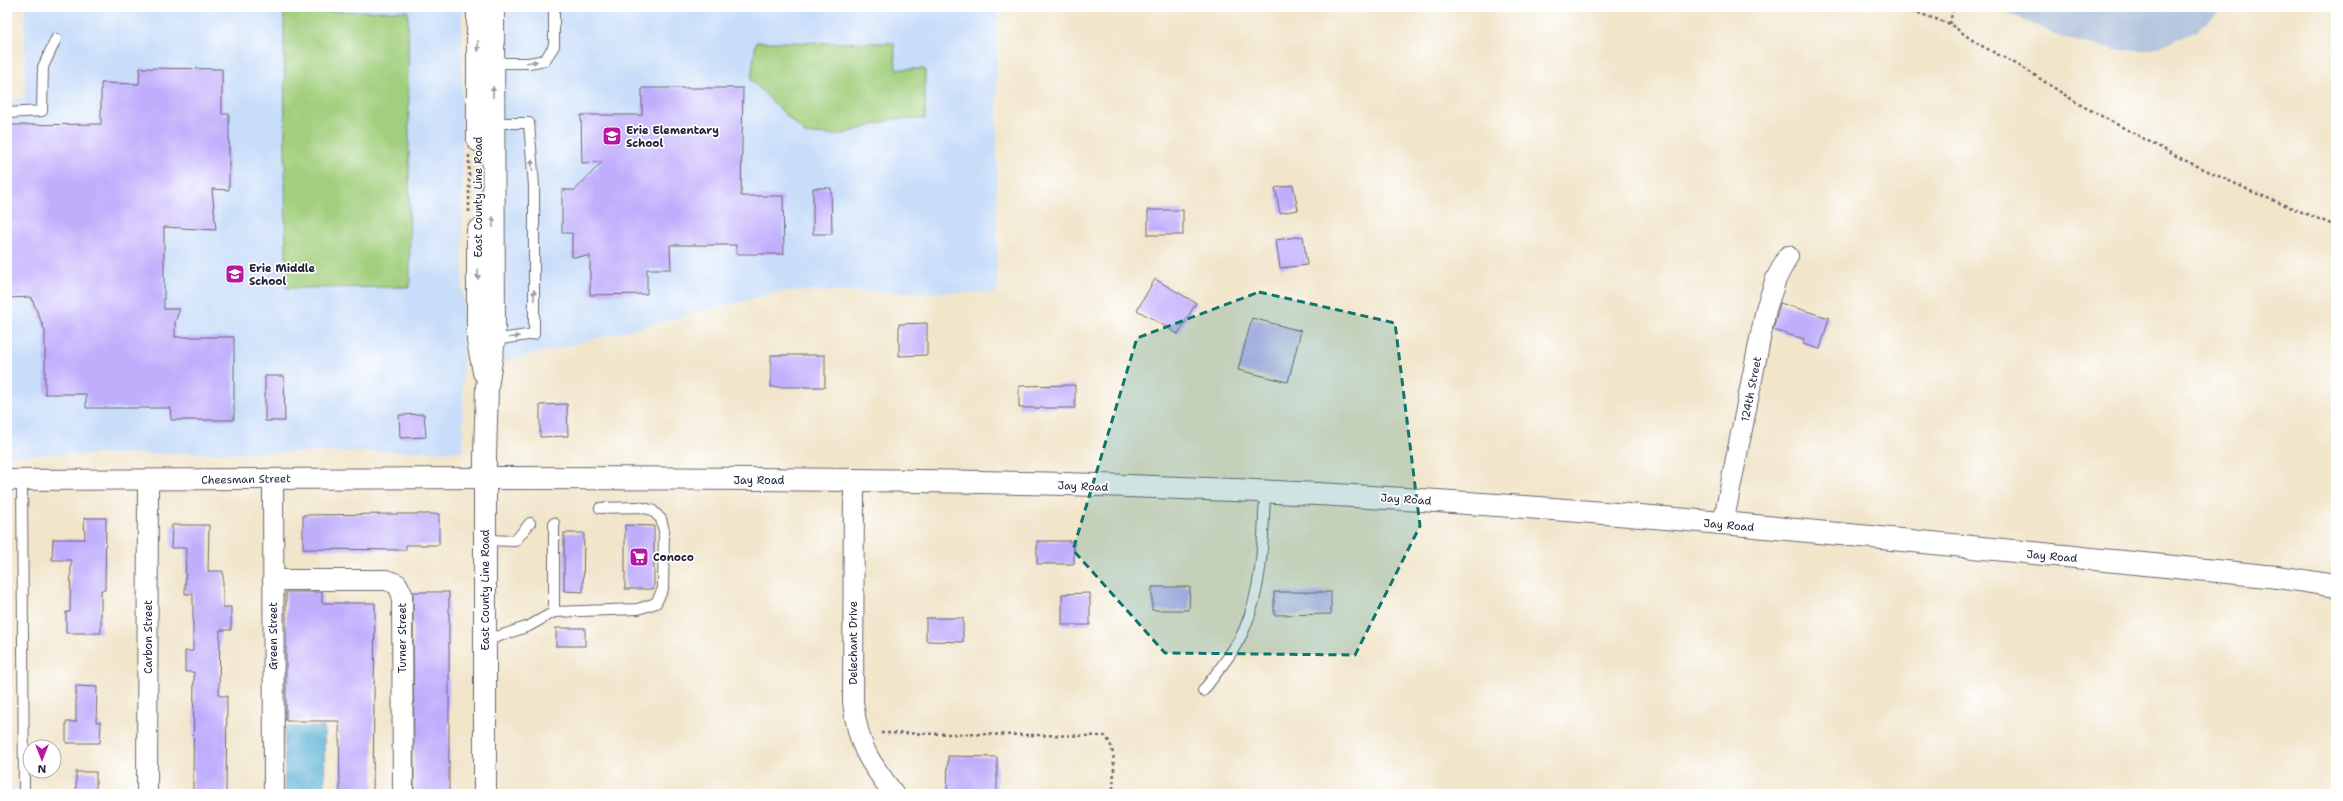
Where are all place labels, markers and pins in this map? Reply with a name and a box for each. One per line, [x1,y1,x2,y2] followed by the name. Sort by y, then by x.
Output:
[626,123,719,151] place label: Erie Elementary School
[601,125,623,147] school or university icon: Erie Elementary School
[249,261,316,289] place label: Erie Middle School
[224,263,246,285] school or university icon: Erie Middle School
[628,546,650,568] supermarket icon: Conoco
[653,550,694,565] place label: Conoco

